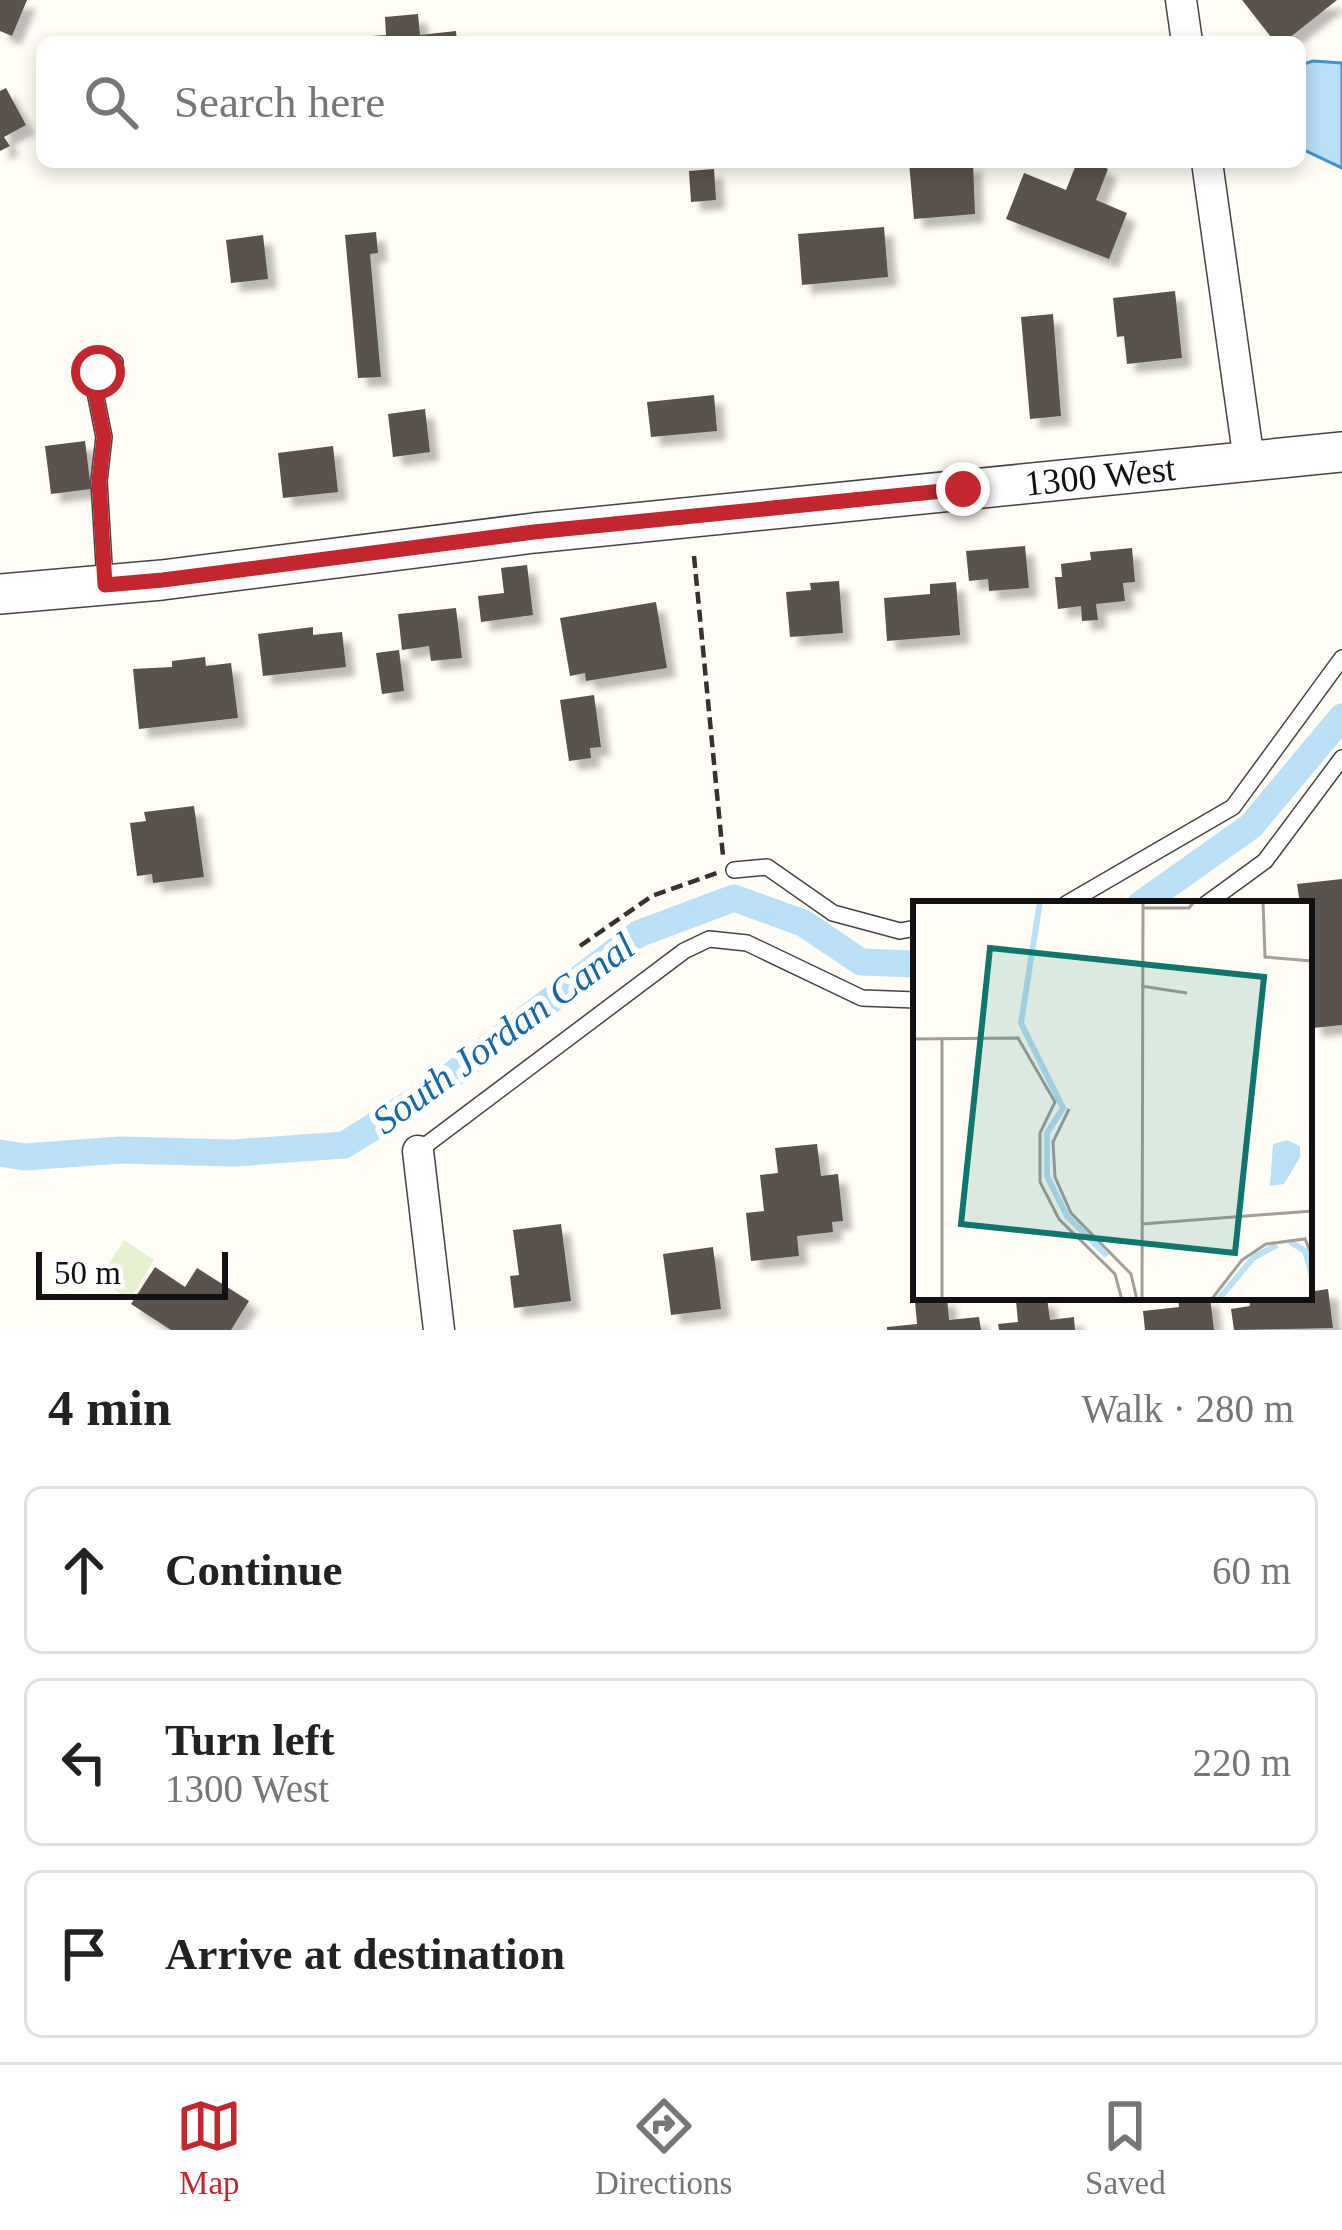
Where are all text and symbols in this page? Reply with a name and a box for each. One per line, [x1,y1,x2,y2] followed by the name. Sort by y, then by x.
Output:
[36,36,1306,168] search box
[78,69,144,135] icon: search
[174,77,385,127] text: Search here
[71,345,125,399] route start
[1023,448,1177,504] street label: 1300 West
[936,462,990,516] route end
[913,901,1312,1300] inset map
[364,924,642,1142] water label: South Jordan Canal
[36,1246,228,1299] scale bar
[54,1255,121,1291] text: 50 m
[48,1380,171,1436] text: 4 min
[1082,1387,1294,1430] text: Walk · 280 m
[51,1537,117,1603] icon: ahead
[165,1545,343,1595] text: Continue
[1212,1549,1291,1592] text: 60 m
[165,1715,335,1765] text: Turn left
[51,1729,117,1795] icon: left
[1192,1741,1291,1784] text: 220 m
[165,1767,329,1810] text: 1300 West
[51,1921,117,1987] icon: arrive
[165,1929,565,1979] text: Arrive at destination
[176,2093,242,2202] tab: Map
[595,2093,732,2202] tab: Directions
[1085,2093,1166,2202] tab: Saved

